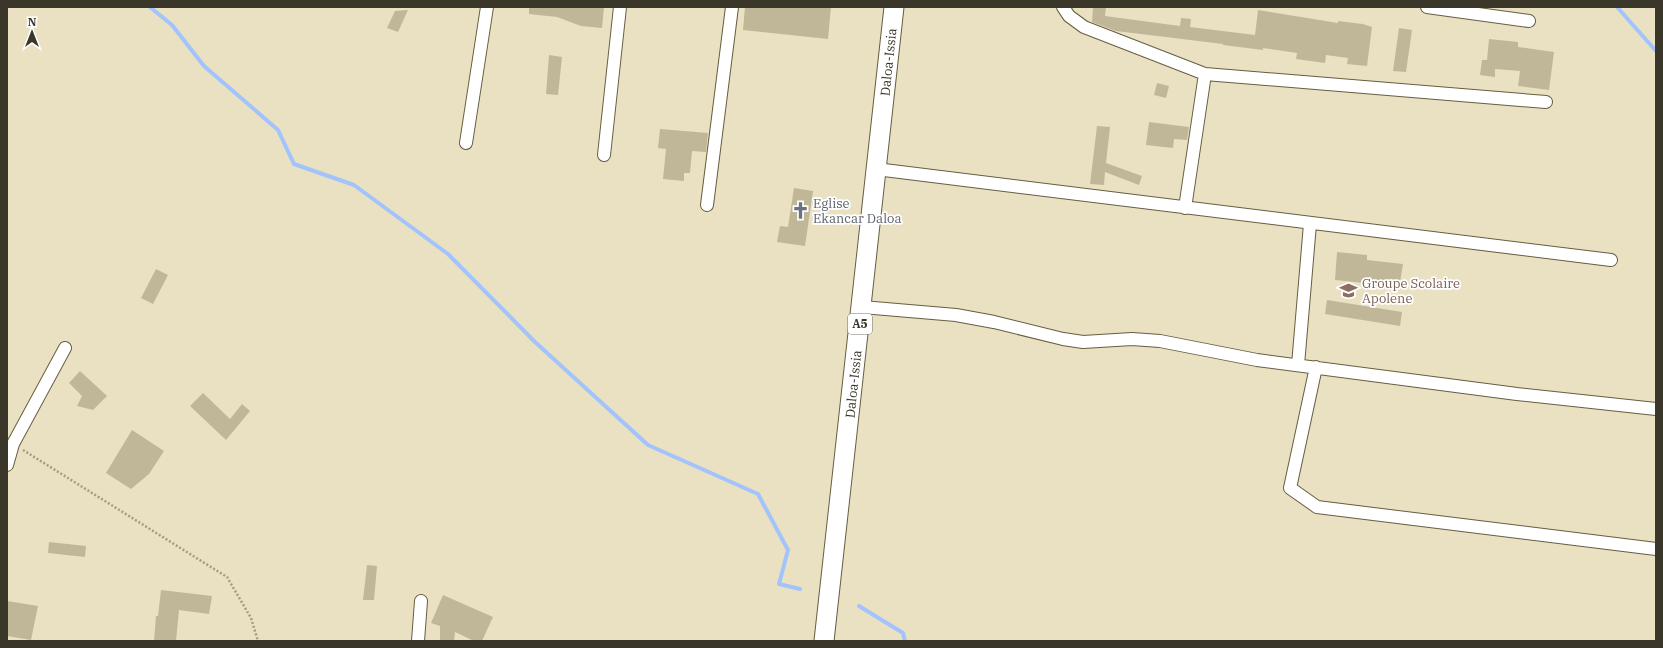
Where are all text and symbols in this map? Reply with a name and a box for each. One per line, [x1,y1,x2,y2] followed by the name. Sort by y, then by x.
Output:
[12,12,52,52] north arrow
[28,15,37,29] text: N
[876,27,901,97] street label: Daloa-Issia
[813,195,902,227] place label: Eglise Ekancar Daloa
[790,200,810,220] church icon: Eglise Ekancar Daloa
[1362,275,1460,307] place label: Groupe Scolaire Apolene
[1339,280,1359,300] school or university icon: Groupe Scolaire Apolene
[848,314,872,334] road number: A5
[841,349,866,419] street label: Daloa-Issia

